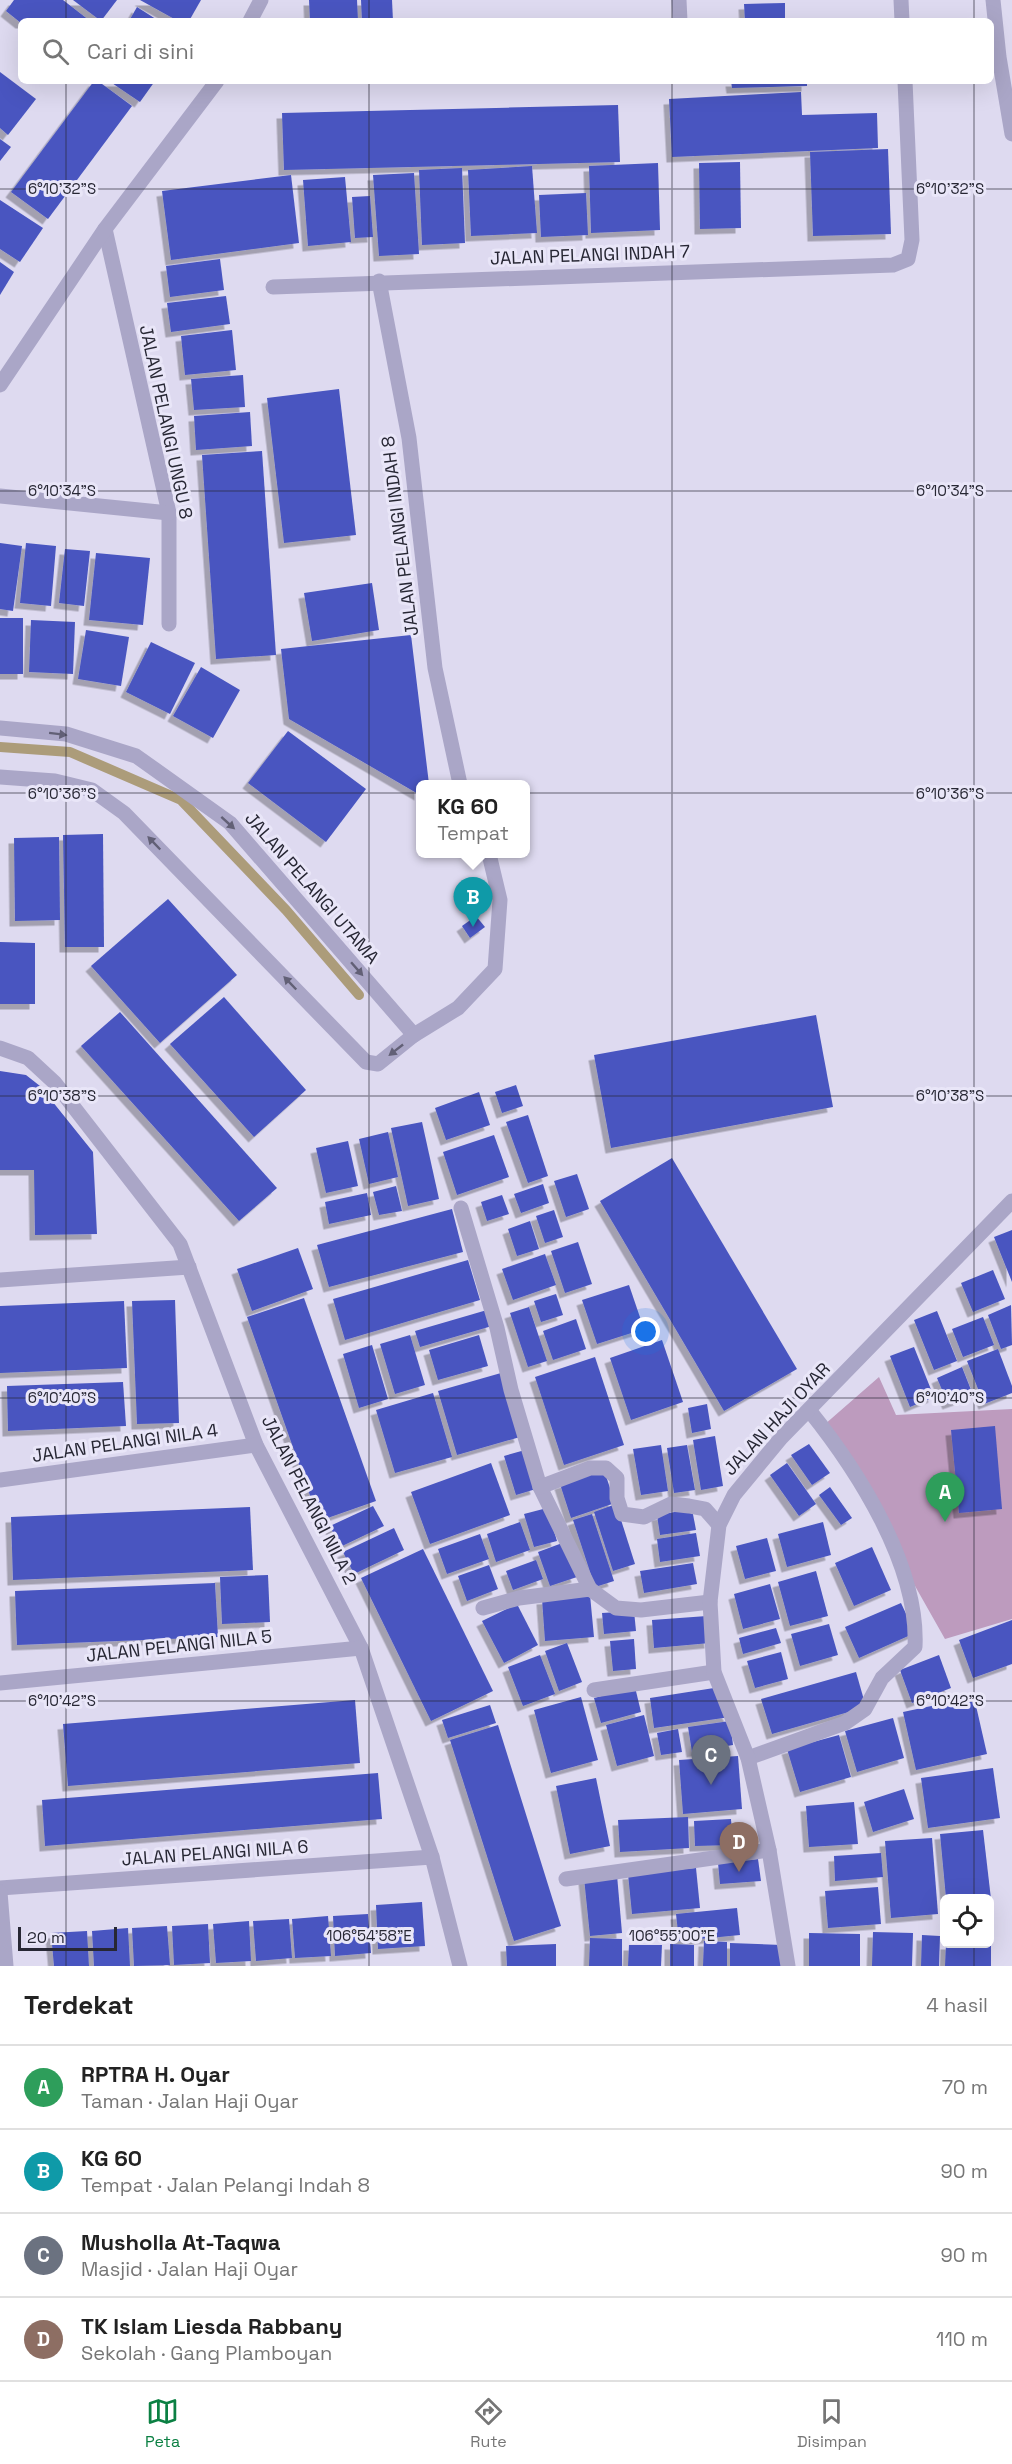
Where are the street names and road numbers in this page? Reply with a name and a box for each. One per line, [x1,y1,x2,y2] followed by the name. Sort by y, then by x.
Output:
[490,240,690,269] street label: JALAN PELANGI INDAH 7
[135,323,198,521] street label: JALAN PELANGI UNGU 8
[376,435,423,637] street label: JALAN PELANGI INDAH 8
[240,807,385,968] street label: JALAN PELANGI UTAMA
[718,1357,835,1480] street label: JALAN HAJI OYAR
[257,1411,362,1588] street label: JALAN PELANGI NILA 2
[31,1418,219,1467] street label: JALAN PELANGI NILA 4
[85,1624,273,1667] street label: JALAN PELANGI NILA 5
[121,1835,309,1870] street label: JALAN PELANGI NILA 6

